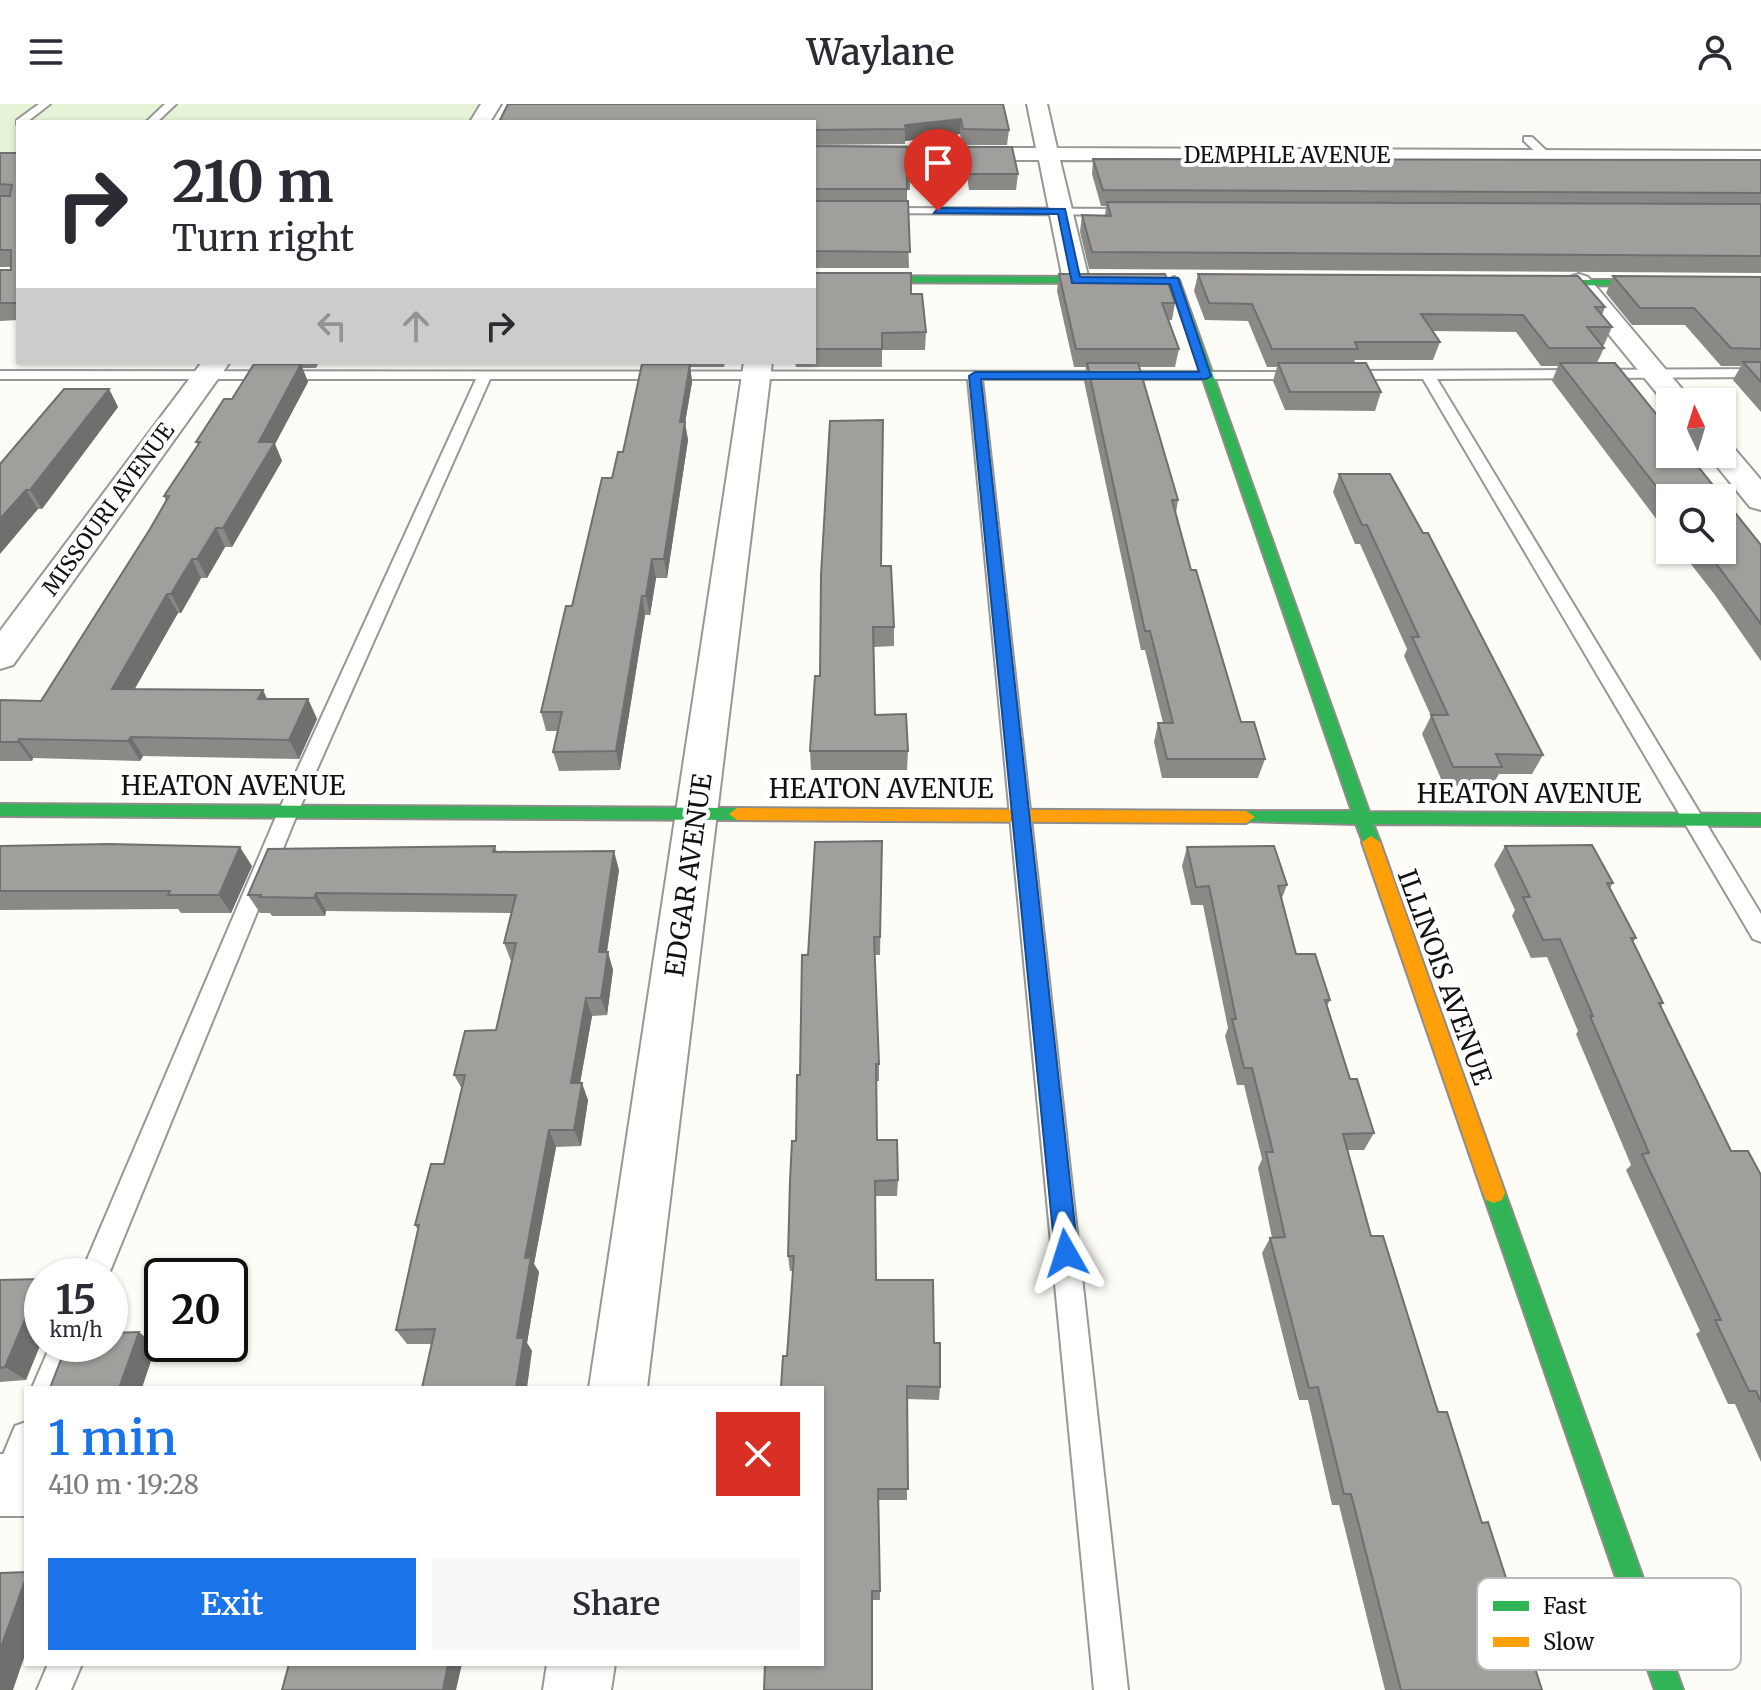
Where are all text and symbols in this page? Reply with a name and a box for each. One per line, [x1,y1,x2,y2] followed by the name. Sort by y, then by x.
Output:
[24,30,68,74] icon: menu
[806,30,955,75] text: Waylane
[1693,30,1737,74] icon: person
[904,129,972,211] pin
[916,141,960,185] icon: arrive
[1184,141,1390,169] street label: DEMPHLE AVENUE
[172,147,334,217] text: 210 m
[40,152,144,256] icon: right
[172,216,354,261] text: Turn right
[310,304,354,348] icon: left
[394,304,438,348] icon: ahead
[478,304,522,348] icon: right
[1656,388,1736,468] north arrow
[1656,388,1736,564] map controls
[36,417,180,601] street label: MISSOURI AVENUE
[1656,484,1736,564] button: search
[121,769,346,802] street label: HEATON AVENUE
[657,771,719,979] street label: EDGAR AVENUE
[769,772,994,805] street label: HEATON AVENUE
[1417,777,1642,810] street label: HEATON AVENUE
[1391,865,1499,1090] street label: ILLINOIS AVENUE
[1024,1211,1108,1295] position arrow
[144,1258,248,1362] speed limit sign: 20
[56,1275,96,1325] text: 15
[50,1317,102,1342] text: km/h
[48,1408,177,1468] text: 1 min
[716,1412,800,1496] button: close
[48,1468,199,1501] text: 410 m · 19:28
[48,1558,416,1650] button: Exit
[432,1558,800,1650] button: Share
[1477,1578,1741,1670] legend
[1543,1592,1587,1620] text: Fast
[1543,1628,1594,1656] text: Slow

